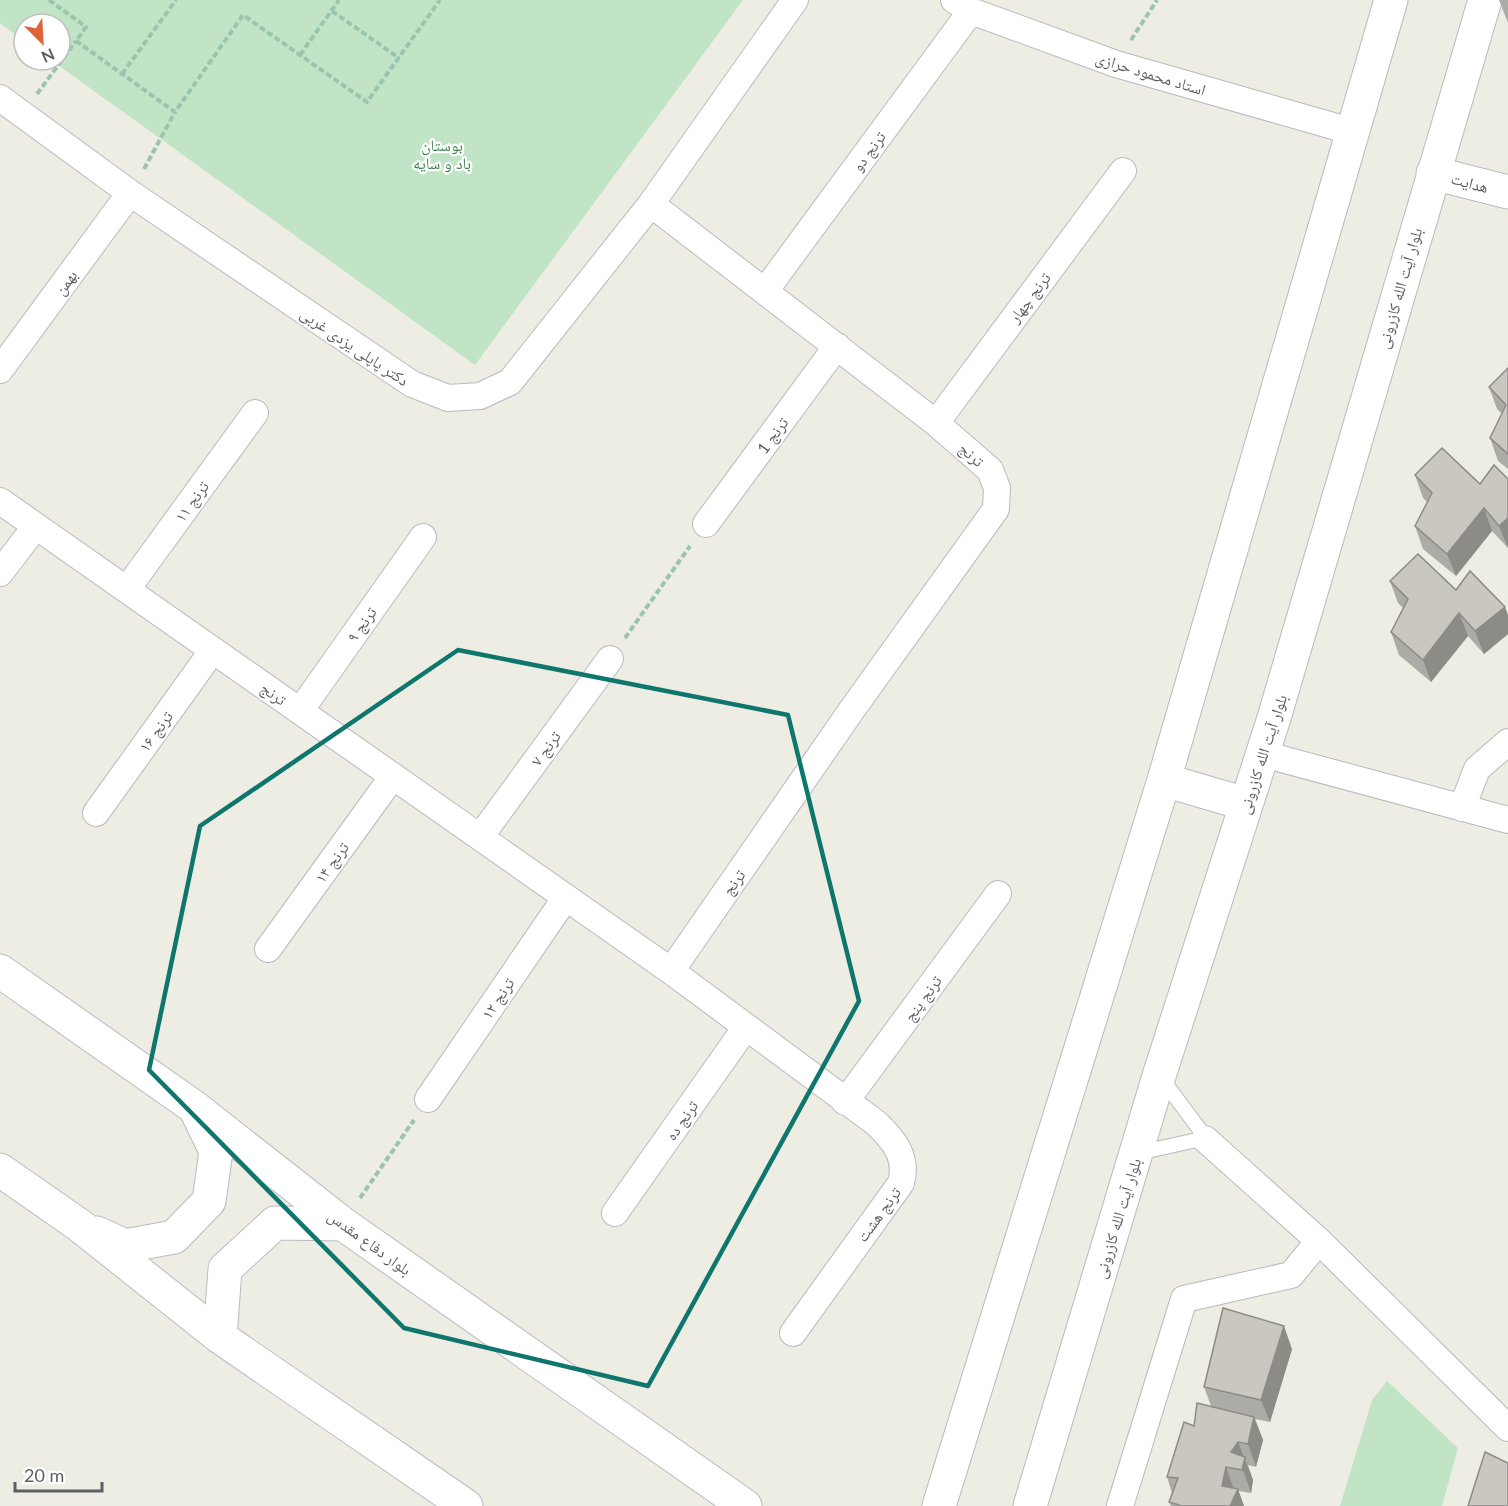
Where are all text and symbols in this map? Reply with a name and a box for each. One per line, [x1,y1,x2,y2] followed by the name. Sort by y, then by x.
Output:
[12,12,72,72] north arrow
[39,45,58,67] text: N
[1093,47,1208,101] street label: استاد محمود حرازی
[847,127,891,176] street label: ترنج دو
[413,135,471,173] park label: بوستان باد و سایه
[1449,168,1491,196] street label: هدایت
[1373,225,1427,351] street label: بلوار آیت الله کازرونی
[50,266,82,299] street label: بهمن
[1003,268,1056,328] street label: ترنج چهار
[296,303,413,391] street label: دکتر پاپلی یزدی غربی
[752,413,793,458] street label: ترنج 1
[954,438,989,472] street label: ترنج
[170,477,214,526] street label: ترنج ۱۱
[342,603,382,646] street label: ترنج ۹
[256,677,291,710] street label: ترنج
[1234,692,1292,817] street label: بلوار آیت الله کازرونی
[134,707,178,756] street label: ترنج ۱۶
[526,727,566,770] street label: ترنج ۷
[310,838,354,887] street label: ترنج ۱۴
[717,865,750,900] street label: ترنج
[899,971,947,1026] street label: ترنج پنج
[476,974,519,1023] street label: ترنج ۱۲
[661,1096,703,1145] street label: ترنج ده
[1090,1156,1146,1281] street label: بلوار آیت الله کازرونی
[852,1183,906,1246] street label: ترنج هشت
[323,1205,415,1280] street label: بلوار دفاع مقدس
[15,1455,102,1493] scale bar
[24,1464,64,1486] text: 20 m

